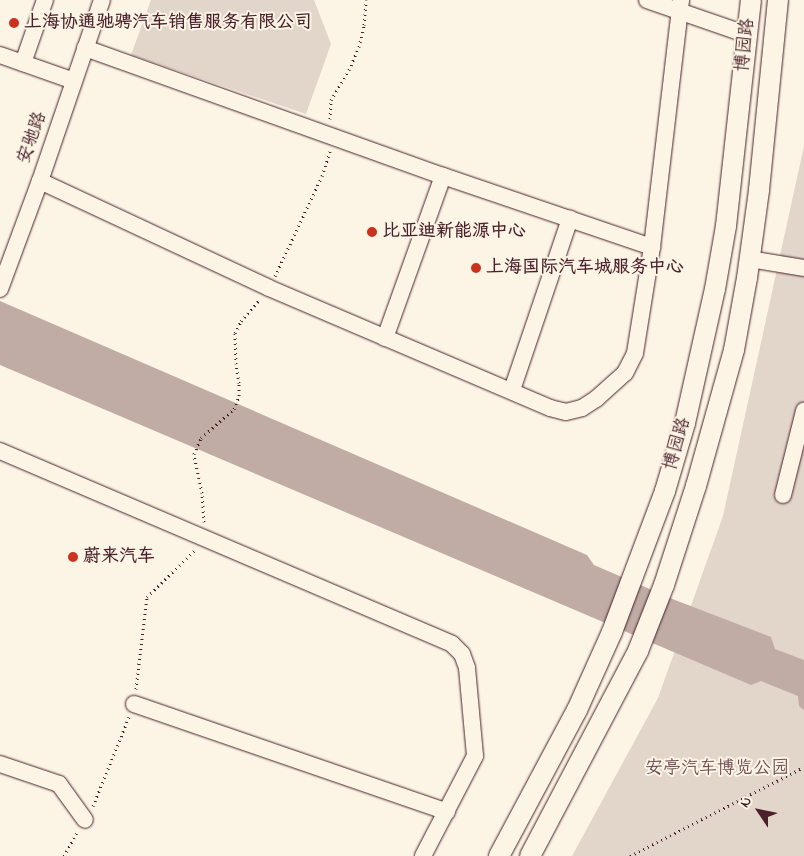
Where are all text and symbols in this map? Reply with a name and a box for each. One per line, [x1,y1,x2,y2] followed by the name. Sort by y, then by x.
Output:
[24,12,312,34] place label: 上海协通驰骋汽车销售服务有限公司
[8,17,20,29] marker: 上海协通驰骋汽车销售服务有限公司
[732,17,760,73] street label: 博园路
[14,109,52,167] street label: 安驰路
[382,221,526,243] place label: 比亚迪新能源中心
[366,226,378,238] marker: 比亚迪新能源中心
[486,257,684,279] place label: 上海国际汽车城服务中心
[470,262,482,274] marker: 上海国际汽车城服务中心
[660,415,696,473] street label: 博园路
[83,546,155,568] place label: 蔚来汽车
[67,551,79,563] marker: 蔚来汽车
[645,758,789,780] park label: 安亭汽车博览公园
[734,786,784,836] north arrow
[735,793,757,812] text: N

